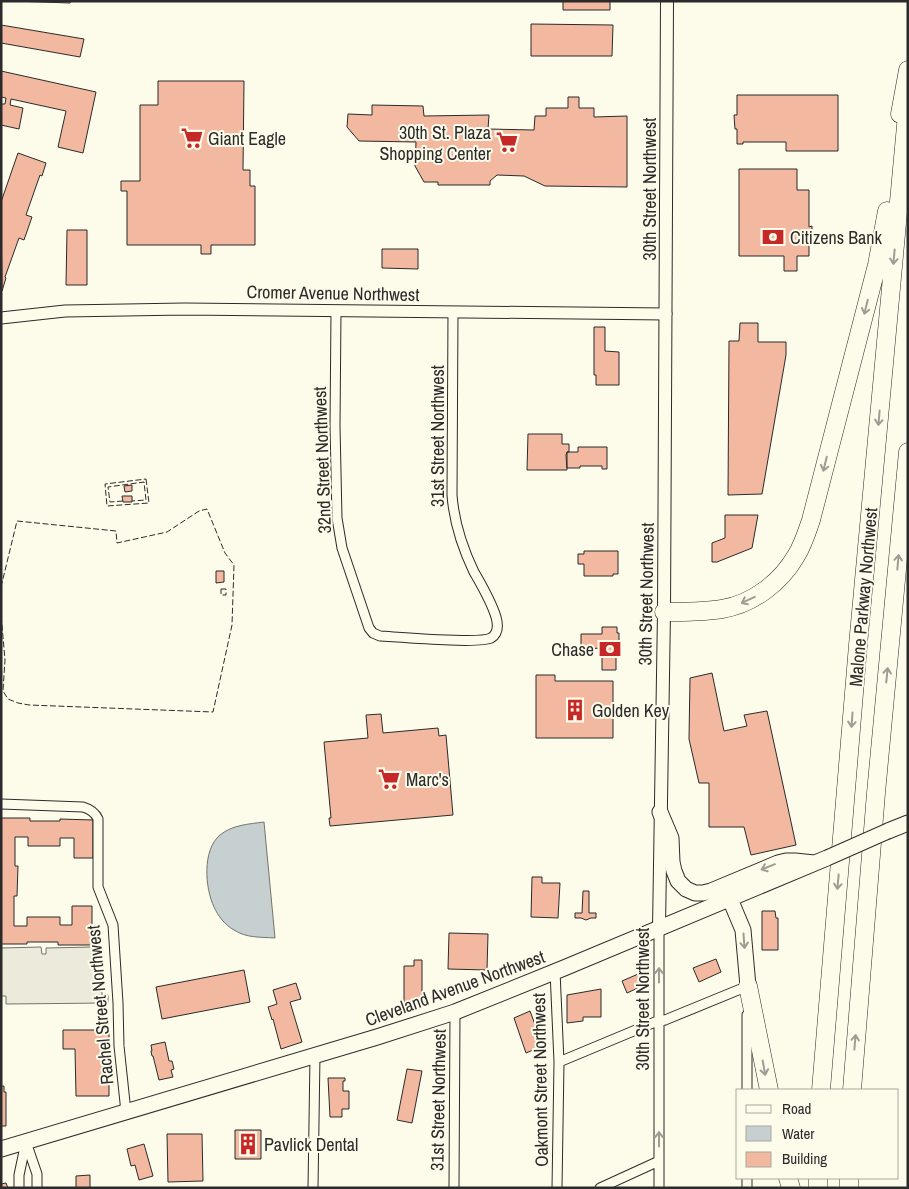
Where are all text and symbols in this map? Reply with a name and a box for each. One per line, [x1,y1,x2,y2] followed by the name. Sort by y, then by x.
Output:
[637,118,662,260] street label: 30th Street Northwest
[379,120,491,166] place label: 30th St. Plaza Shopping Center
[179,125,205,151] supermarket icon: Giant Eagle
[208,126,286,151] place label: Giant Eagle
[494,129,520,155] supermarket icon: 30th St. Plaza Shopping Center
[760,224,786,250] bank icon: Citizens Bank
[790,225,883,250] place label: Citizens Bank
[889,248,898,264] one-way arrow
[246,279,420,307] street label: Cromer Avenue Northwest
[860,299,870,315] one-way arrow
[425,365,450,507] street label: 31st Street Northwest
[307,386,337,534] street label: 32nd Street Northwest
[874,410,884,426] one-way arrow
[820,456,829,472] one-way arrow
[843,506,883,688] street label: Malone Parkway Northwest
[632,522,660,666] street label: 30th Street Northwest
[893,554,903,570] one-way arrow
[741,595,756,605] one-way arrow
[597,636,623,662] bank icon: Chase
[551,637,594,662] place label: Chase
[882,668,892,684] one-way arrow
[562,697,588,723] building icon: Golden Key
[592,698,670,723] place label: Golden Key
[848,711,857,727] one-way arrow
[376,766,402,792] supermarket icon: Marc's
[406,767,449,792] place label: Marc's
[761,863,776,872] one-way arrow
[833,873,843,889] one-way arrow
[81,924,119,1086] street label: Rachel Street Northwest
[630,928,655,1070] street label: 30th Street Northwest
[740,933,749,949] one-way arrow
[362,944,548,1032] street label: Cleveland Avenue Northwest
[654,967,664,984] one-way arrow
[526,993,554,1167] street label: Oakmont Street Northwest
[424,1029,452,1171] street label: 31st Street Northwest
[851,1034,860,1050] one-way arrow
[760,1060,770,1076] one-way arrow
[736,1089,899,1179] legend
[782,1098,811,1119] text: Road
[782,1123,814,1144] text: Water
[235,1131,261,1157] building icon: Pavlick Dental
[654,1131,664,1148] one-way arrow
[264,1132,358,1157] place label: Pavlick Dental
[782,1148,827,1169] text: Building

